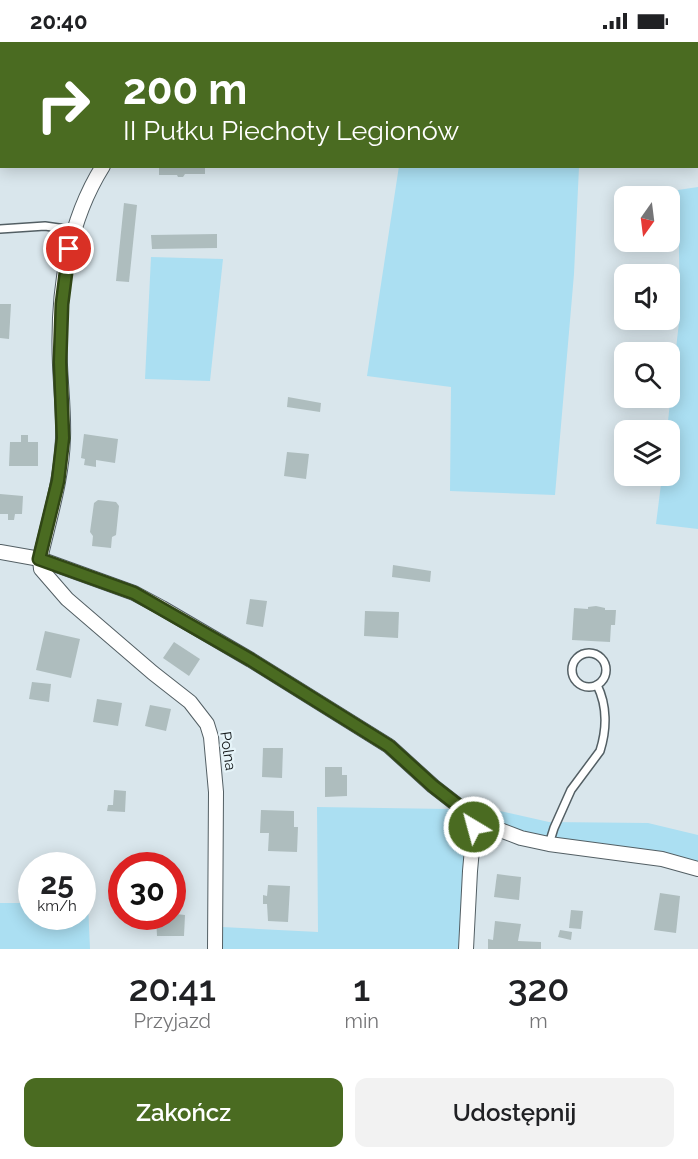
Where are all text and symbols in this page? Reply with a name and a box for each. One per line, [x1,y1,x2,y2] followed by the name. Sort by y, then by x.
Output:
[30,8,87,34] text: 20:40
[123,65,247,114] text: 200 m
[24,66,102,144] icon: right
[123,115,459,146] text: II Pułku Piechoty Legionów
[614,186,680,252] north arrow
[614,186,680,486] map controls
[43,223,94,274] pin
[52,232,85,265] icon: arrive
[614,264,680,330] button: sound
[614,342,680,408] button: search
[614,420,680,486] button: layers
[216,730,240,772] street label: Polna
[442,795,506,859] position arrow
[108,852,186,930] speed limit sign: 30
[40,866,74,901] text: 25
[37,897,77,915] text: km/h
[129,967,216,1009] text: 20:41
[353,967,370,1009] text: 1
[508,967,569,1009] text: 320
[133,1009,211,1033] text: Przyjazd
[345,1009,379,1033] text: min
[529,1009,548,1033] text: m
[24,1078,343,1147] button: Zakończ
[355,1078,674,1147] button: Udostępnij

